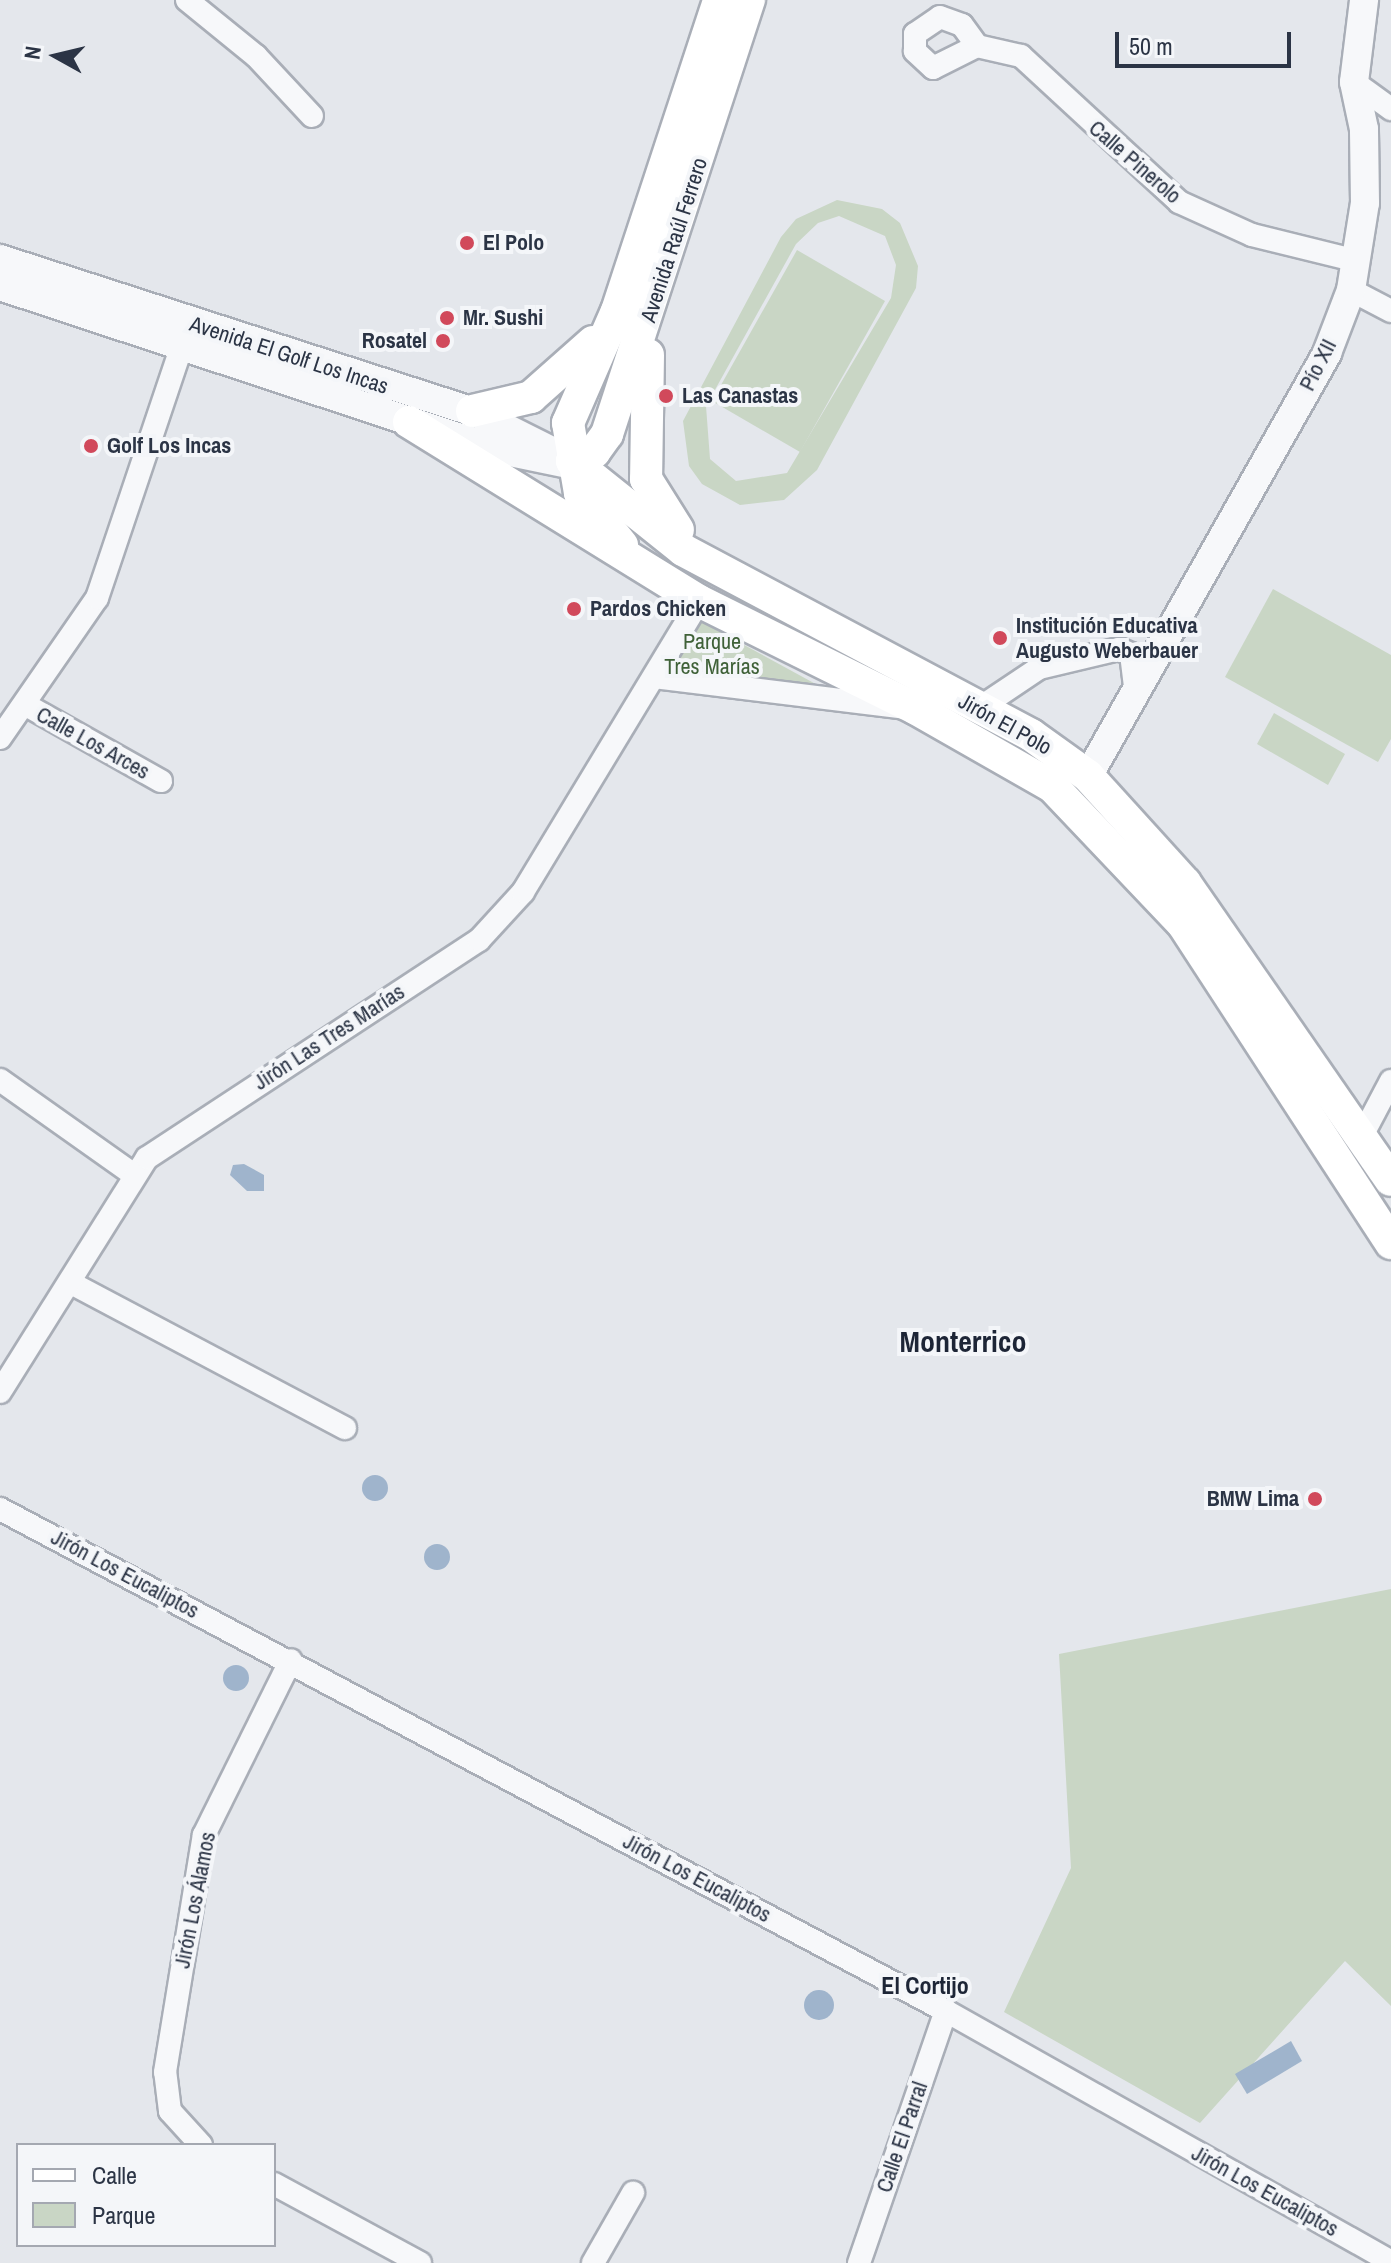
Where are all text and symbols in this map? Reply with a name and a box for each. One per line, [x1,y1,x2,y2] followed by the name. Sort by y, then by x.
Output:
[16,16,96,96] north arrow
[1119,16,1295,66] scale bar
[1129,30,1173,62] text: 50 m
[16,44,48,61] text: N
[1084,115,1186,209] street label: Calle Pinerolo
[635,154,713,326] street label: Avenida Raúl Ferrero
[483,230,544,256] place label: El Polo
[458,234,476,252] marker: El Polo
[463,305,543,331] place label: Mr. Sushi
[438,309,456,327] marker: Mr. Sushi
[186,310,392,400] street label: Avenida El Golf Los Incas
[362,328,427,354] place label: Rosatel
[434,332,452,350] marker: Rosatel
[1294,335,1342,395] street label: Pío XII
[682,383,798,409] place label: Las Canastas
[657,387,675,405] marker: Las Canastas
[107,433,231,459] place label: Golf Los Incas
[82,437,100,455] marker: Golf Los Incas
[590,596,726,622] place label: Pardos Chicken
[565,600,583,618] marker: Pardos Chicken
[1016,612,1198,664] place label: Institución Educativa Augusto Weberbauer
[664,628,760,680] park label: Parque Tres Marías
[991,629,1009,647] marker: Institución Educativa Augusto Weberbauer
[954,688,1056,760] street label: Jirón El Polo
[31,701,155,785] street label: Calle Los Arces
[249,978,409,1096] street label: Jirón Las Tres Marías
[899,1323,1027,1359] district label: Monterrico
[1207,1486,1299,1512] place label: BMW Lima
[1306,1490,1324,1508] marker: BMW Lima
[47,1524,203,1624] street label: Jirón Los Eucaliptos
[619,1828,775,1928] street label: Jirón Los Eucaliptos
[169,1829,221,1971] street label: Jirón Los Álamos
[881,1972,969,2000] district label: El Cortijo
[871,2078,933,2196] street label: Calle El Parral
[1187,2140,1343,2242] street label: Jirón Los Eucaliptos
[16,2143,276,2247] legend
[92,2159,137,2191] text: Calle
[92,2199,155,2231] text: Parque

